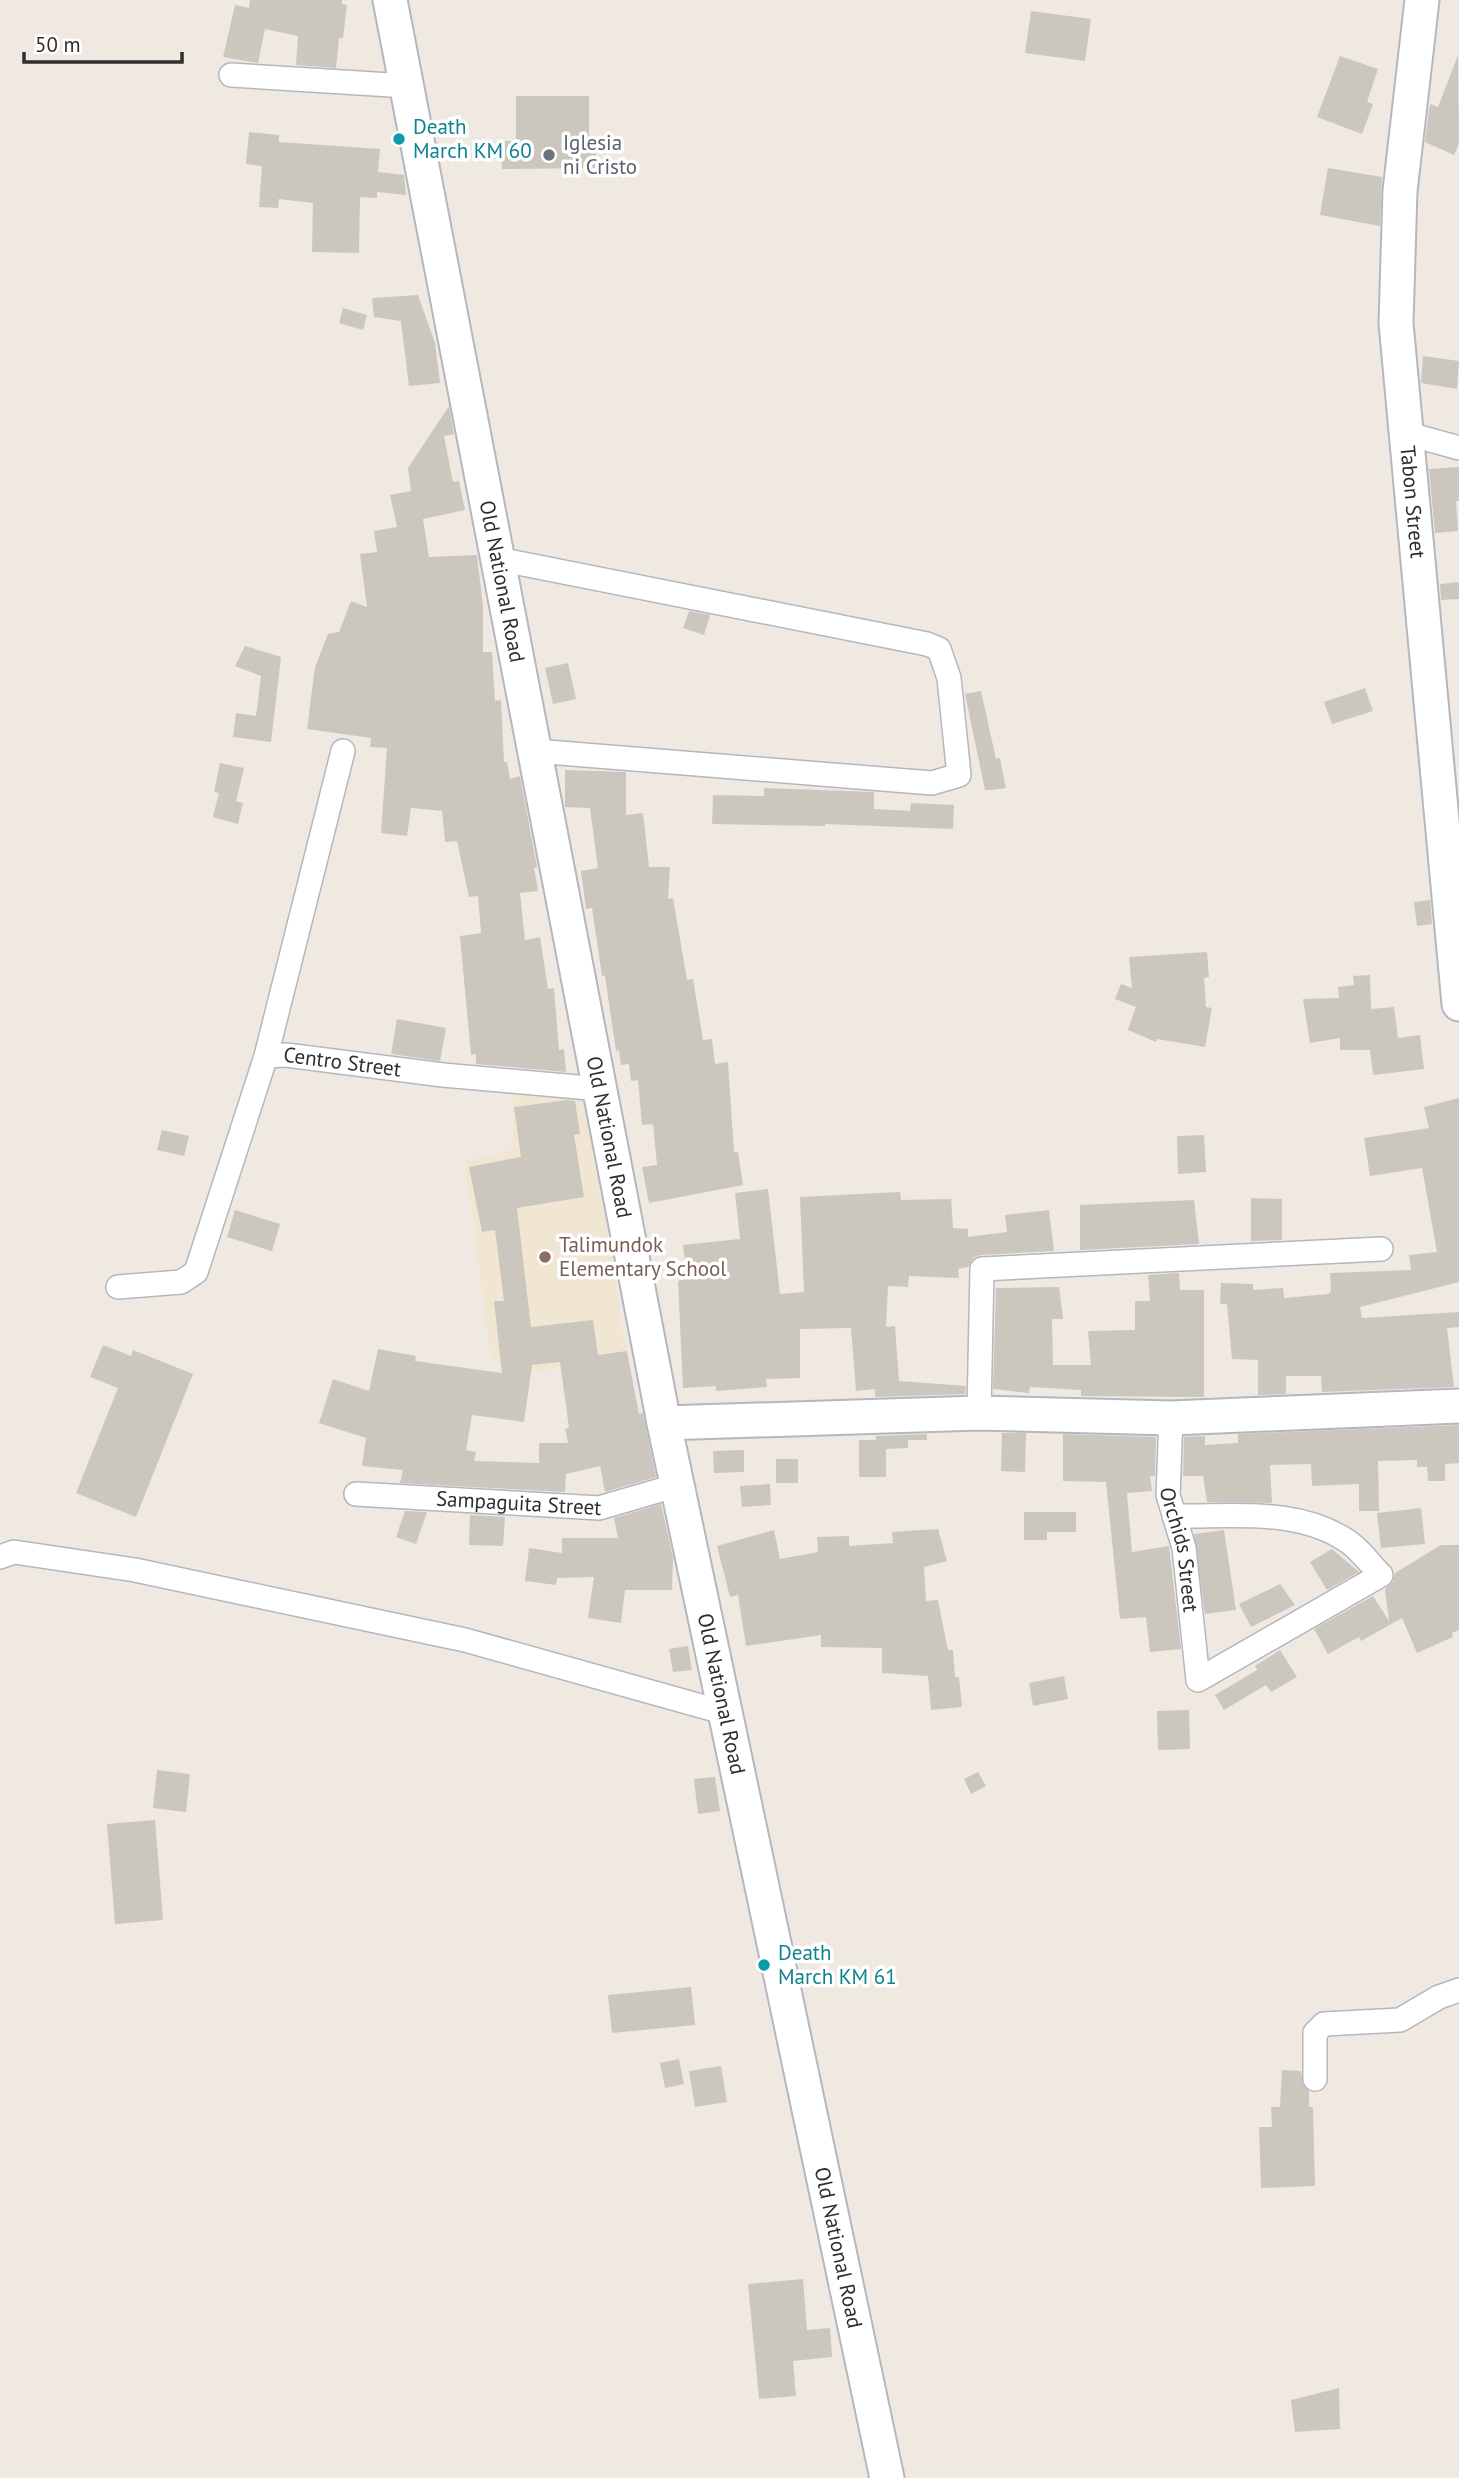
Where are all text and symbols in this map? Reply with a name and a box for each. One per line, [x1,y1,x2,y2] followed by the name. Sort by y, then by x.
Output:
[24,21,182,65] scale bar
[35,31,81,58] text: 50 m
[413,113,532,164] place label: Death March KM 60
[563,129,637,180] place label: Iglesia ni Cristo
[391,131,407,147] marker: Death March KM 60
[541,147,557,163] marker: Iglesia ni Cristo
[1394,444,1432,559] street label: Tabon Street
[474,498,531,664] street label: Old National Road
[282,1041,403,1083] street label: Centro Street
[581,1054,638,1220] street label: Old National Road
[559,1231,726,1282] place label: Talimundok Elementary School
[537,1249,553,1265] marker: Talimundok Elementary School
[435,1485,602,1521] street label: Sampaguita Street
[1155,1487,1205,1613] street label: Orchids Street
[692,1611,752,1777] street label: Old National Road
[778,1939,897,1990] place label: Death March KM 61
[756,1957,772,1973] marker: Death March KM 61
[809,2164,869,2331] street label: Old National Road

